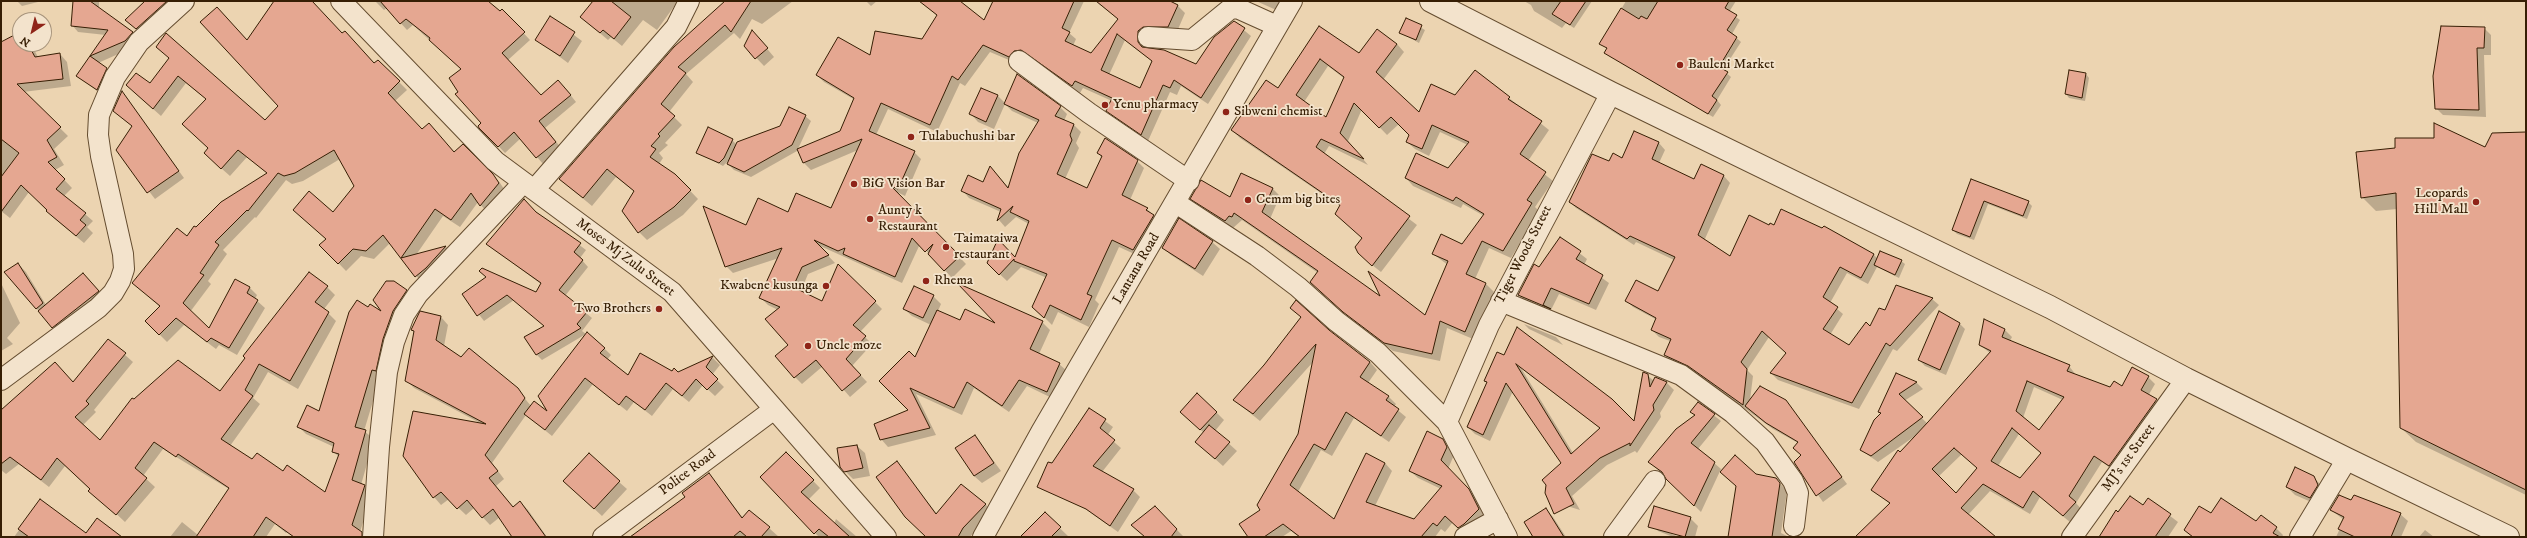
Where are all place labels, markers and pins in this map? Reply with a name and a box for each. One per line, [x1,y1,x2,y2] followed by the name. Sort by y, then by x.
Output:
[1688,57,1774,73] place label: Bauleni Market
[1675,60,1685,70] marker: Bauleni Market
[1113,97,1198,113] place label: Yenu pharmacy
[1100,100,1110,110] marker: Yenu pharmacy
[1234,104,1323,120] place label: Sibweni chemist
[1221,107,1231,117] marker: Sibweni chemist
[919,129,1015,145] place label: Tulabuchushi bar
[906,132,916,142] marker: Tulabuchushi bar
[862,176,945,192] place label: BiG Vision Bar
[849,179,859,189] marker: BiG Vision Bar
[2414,186,2468,218] place label: Leopards Hill Mall
[1256,192,1340,208] place label: Cemm big bites
[1243,195,1253,205] marker: Cemm big bites
[2471,197,2481,207] marker: Leopards Hill Mall
[878,203,938,236] place label: Aunty k Restaurant
[865,214,875,224] marker: Aunty k Restaurant
[954,231,1018,264] place label: Taimataiwa restaurant
[941,242,951,252] marker: Taimataiwa restaurant
[934,273,973,289] place label: Rhema
[921,276,931,286] marker: Rhema
[720,278,818,294] place label: Kwabene kusunga
[821,281,831,291] marker: Kwabene kusunga
[574,301,651,317] place label: Two Brothers
[654,304,664,314] marker: Two Brothers
[816,338,882,354] place label: Uncle moze
[803,341,813,351] marker: Uncle moze

